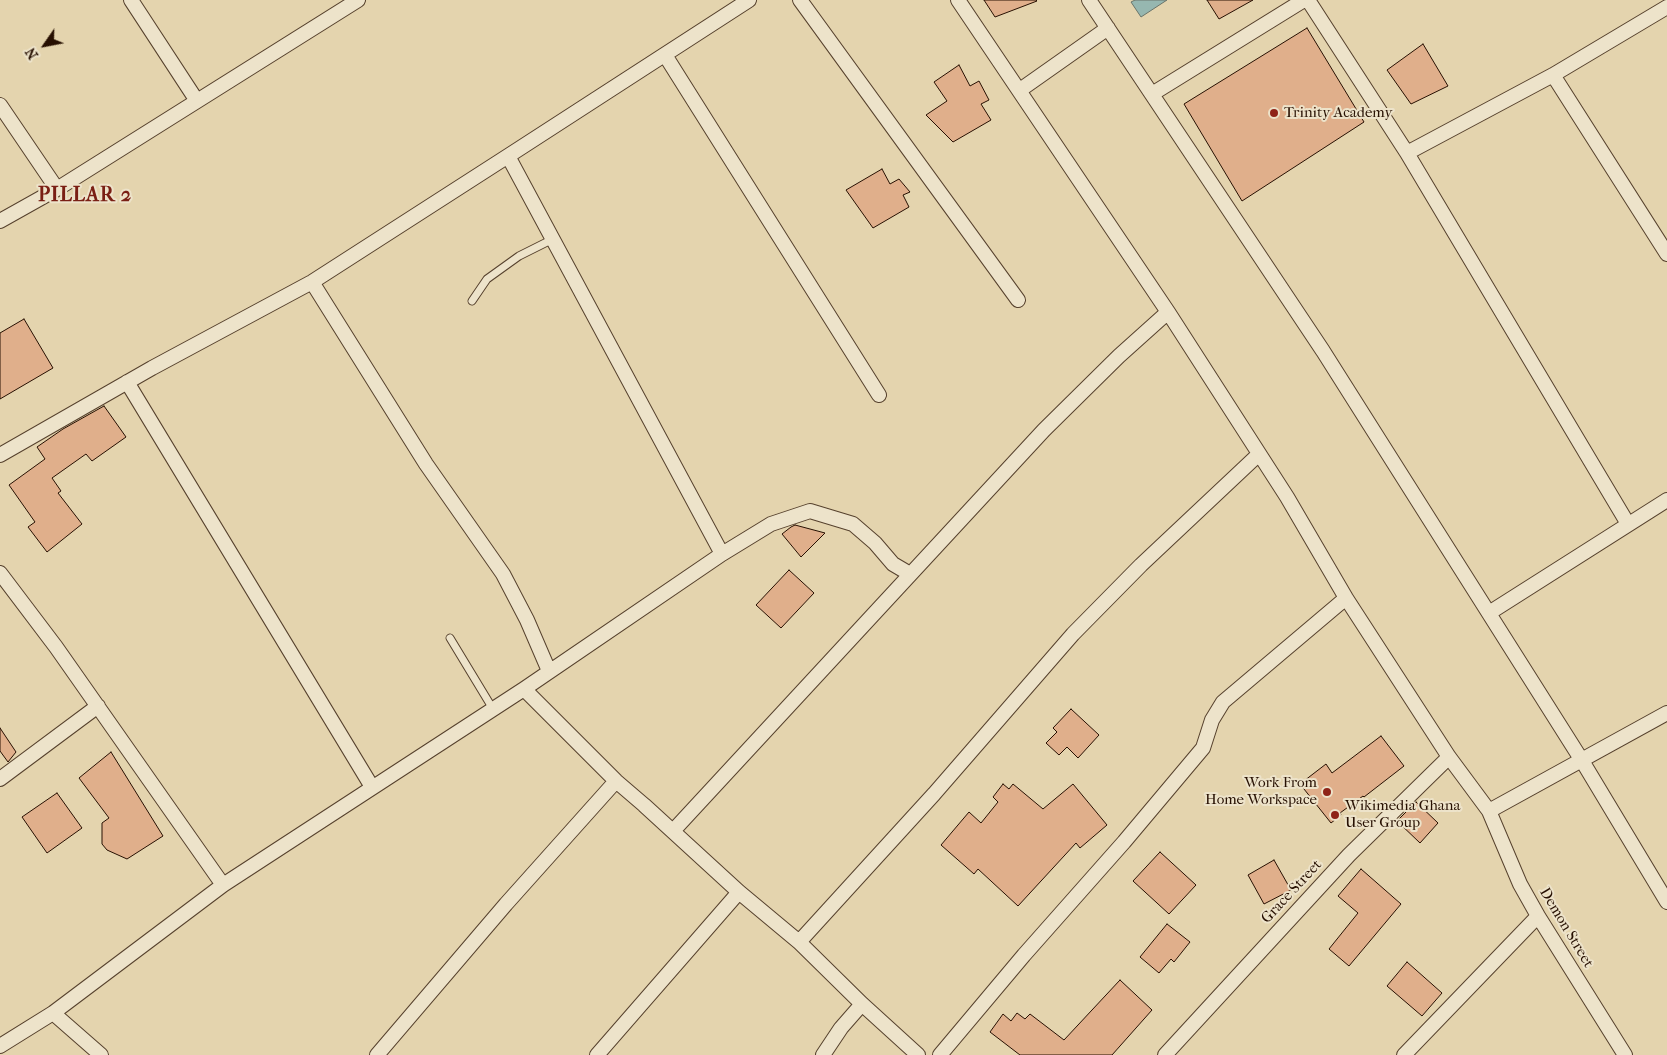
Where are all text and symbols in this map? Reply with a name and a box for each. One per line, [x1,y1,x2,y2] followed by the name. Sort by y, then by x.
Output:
[20,20,70,70] north arrow
[22,44,42,63] text: N
[1284,104,1392,122] place label: Trinity Academy
[1268,107,1280,119] marker: Trinity Academy
[37,184,133,208] district label: PILLAR 2
[1205,774,1317,809] place label: Work From Home Workspace
[1321,786,1333,798] marker: Work From Home Workspace
[1345,797,1460,832] place label: Wikimedia Ghana User Group
[1329,809,1341,821] marker: Wikimedia Ghana User Group
[1258,856,1326,928] street label: Grace Street
[1535,885,1597,971] street label: Demon Street

